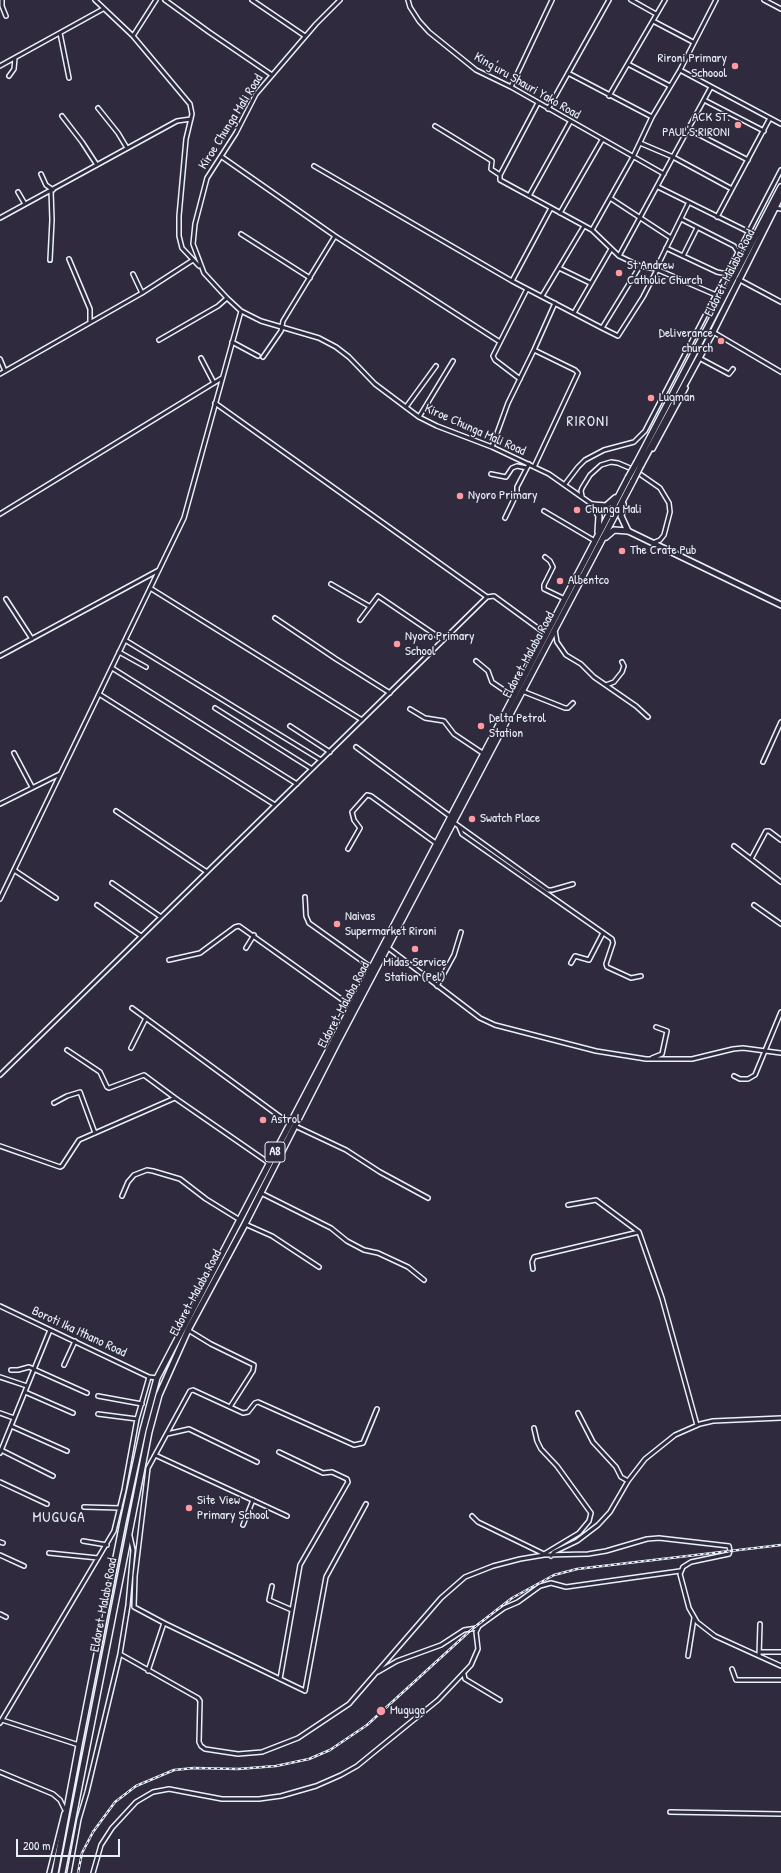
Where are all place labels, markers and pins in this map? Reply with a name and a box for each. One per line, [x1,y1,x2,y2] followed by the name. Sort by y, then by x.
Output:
[658,51,727,82] place label: Rironi Primary Schoool
[730,61,740,71] marker: Rironi Primary Schoool
[662,110,730,141] place label: ACK ST. PAUL'S RIRONI
[733,120,743,130] marker: ACK ST. PAUL'S RIRONI
[627,258,702,289] place label: St Andrew Catholic Church
[614,268,624,278] marker: St Andrew Catholic Church
[659,326,713,357] place label: Deliverance church
[716,336,726,346] marker: Deliverance church
[659,390,695,406] place label: Luqman
[646,393,656,403] marker: Luqman
[468,488,537,504] place label: Nyoro Primary
[455,491,465,501] marker: Nyoro Primary
[585,502,642,518] place label: Chunga Mali
[572,505,582,515] marker: Chunga Mali
[630,543,696,559] place label: The Crate Pub
[617,546,627,556] marker: The Crate Pub
[568,573,609,589] place label: Albentco
[555,576,565,586] marker: Albentco
[405,629,474,660] place label: Nyoro Primary School
[392,639,402,649] marker: Nyoro Primary School
[489,711,546,742] place label: Delta Petrol Station
[476,721,486,731] marker: Delta Petrol Station
[480,811,540,827] place label: Swatch Place
[467,814,477,824] marker: Swatch Place
[345,909,437,940] place label: Naivas Supermarket Rironi
[332,919,342,929] marker: Naivas Supermarket Rironi
[410,944,420,954] marker: Midas Service Station (Pel)
[383,955,447,986] place label: Midas Service Station (Pel)
[271,1112,301,1128] place label: Astrol
[258,1115,268,1125] marker: Astrol
[197,1493,269,1524] place label: Site View Primary School
[184,1503,194,1513] marker: Site View Primary School
[390,1703,425,1719] place label: Muguga
[375,1705,387,1717] marker: Muguga

